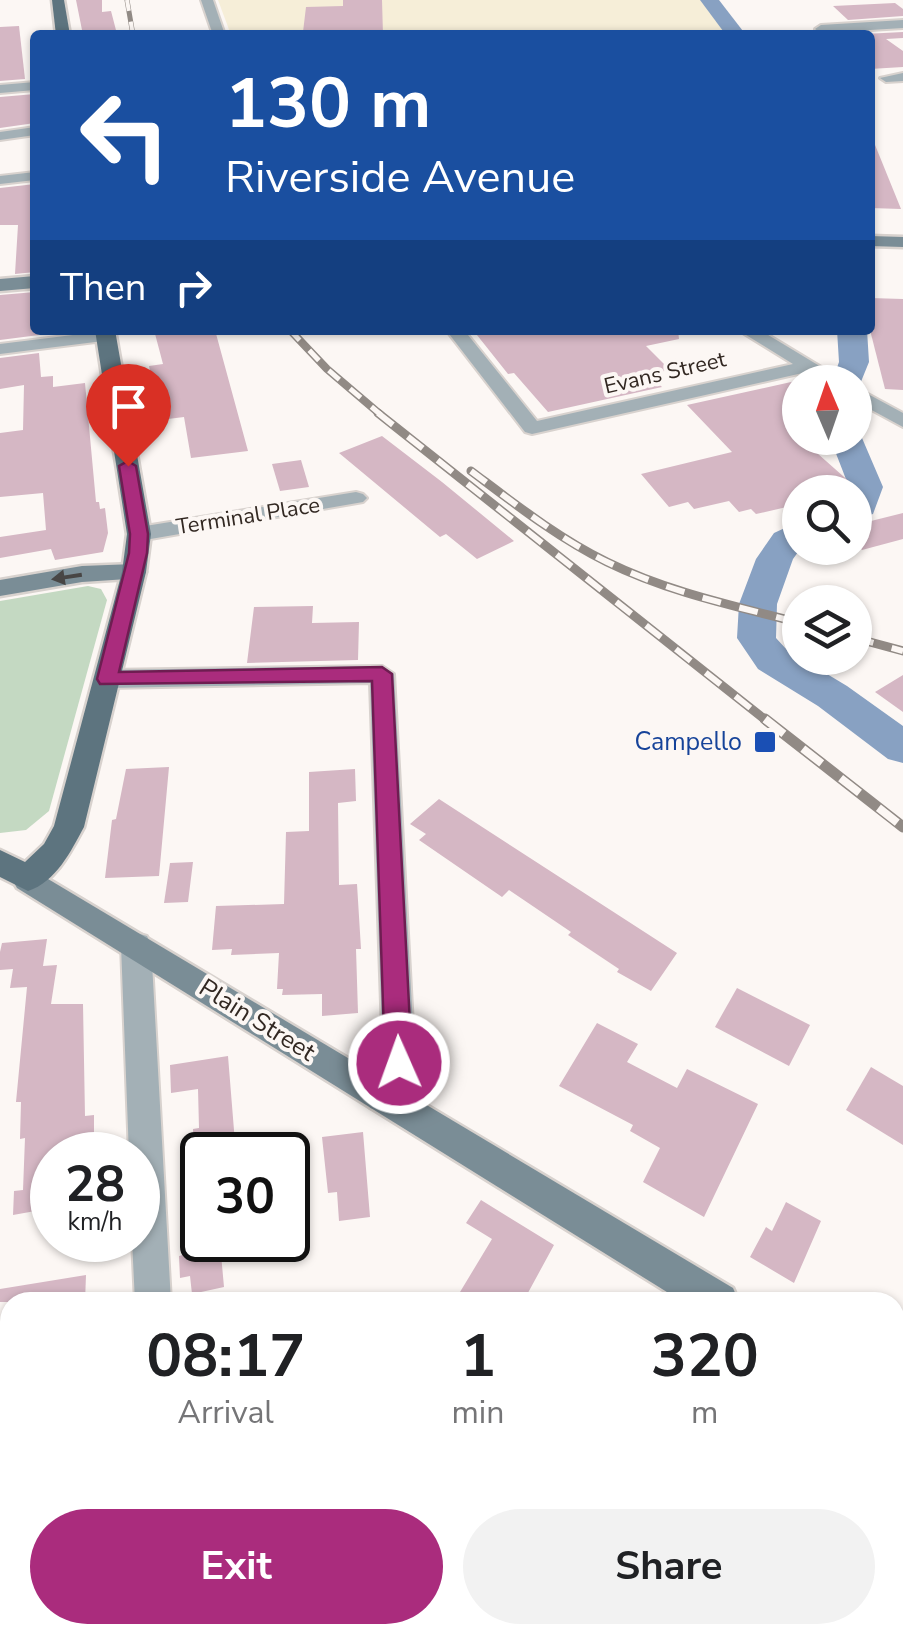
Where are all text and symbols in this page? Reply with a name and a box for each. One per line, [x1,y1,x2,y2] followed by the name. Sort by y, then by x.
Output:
[225,56,431,152] text: 130 m
[60,70,190,200] icon: left
[225,147,575,208] text: Riverside Avenue
[166,260,221,315] icon: right
[60,262,146,313] text: Then
[601,344,729,402] street label: Evans Street
[86,364,171,467] pin
[782,365,872,455] north arrow
[782,365,872,675] map controls
[101,379,156,434] icon: arrive
[782,475,872,565] button: search
[174,490,322,542] street label: Terminal Place
[51,570,82,585] one-way arrow
[782,585,872,675] button: layers
[634,725,742,759] place label: Campello
[752,729,778,755] marker: Campello
[192,971,322,1069] street label: Plain Street
[347,1011,451,1115] position arrow
[180,1132,310,1262] speed limit sign: 30
[65,1150,125,1219] text: 28
[67,1205,123,1239] text: km/h
[146,1315,305,1397] text: 08:17
[460,1315,496,1397] text: 1
[651,1315,759,1397] text: 320
[178,1391,274,1434] text: Arrival
[451,1391,504,1434] text: min
[691,1391,718,1434] text: m
[30,1509,443,1624] button: Exit
[463,1509,875,1624] button: Share

